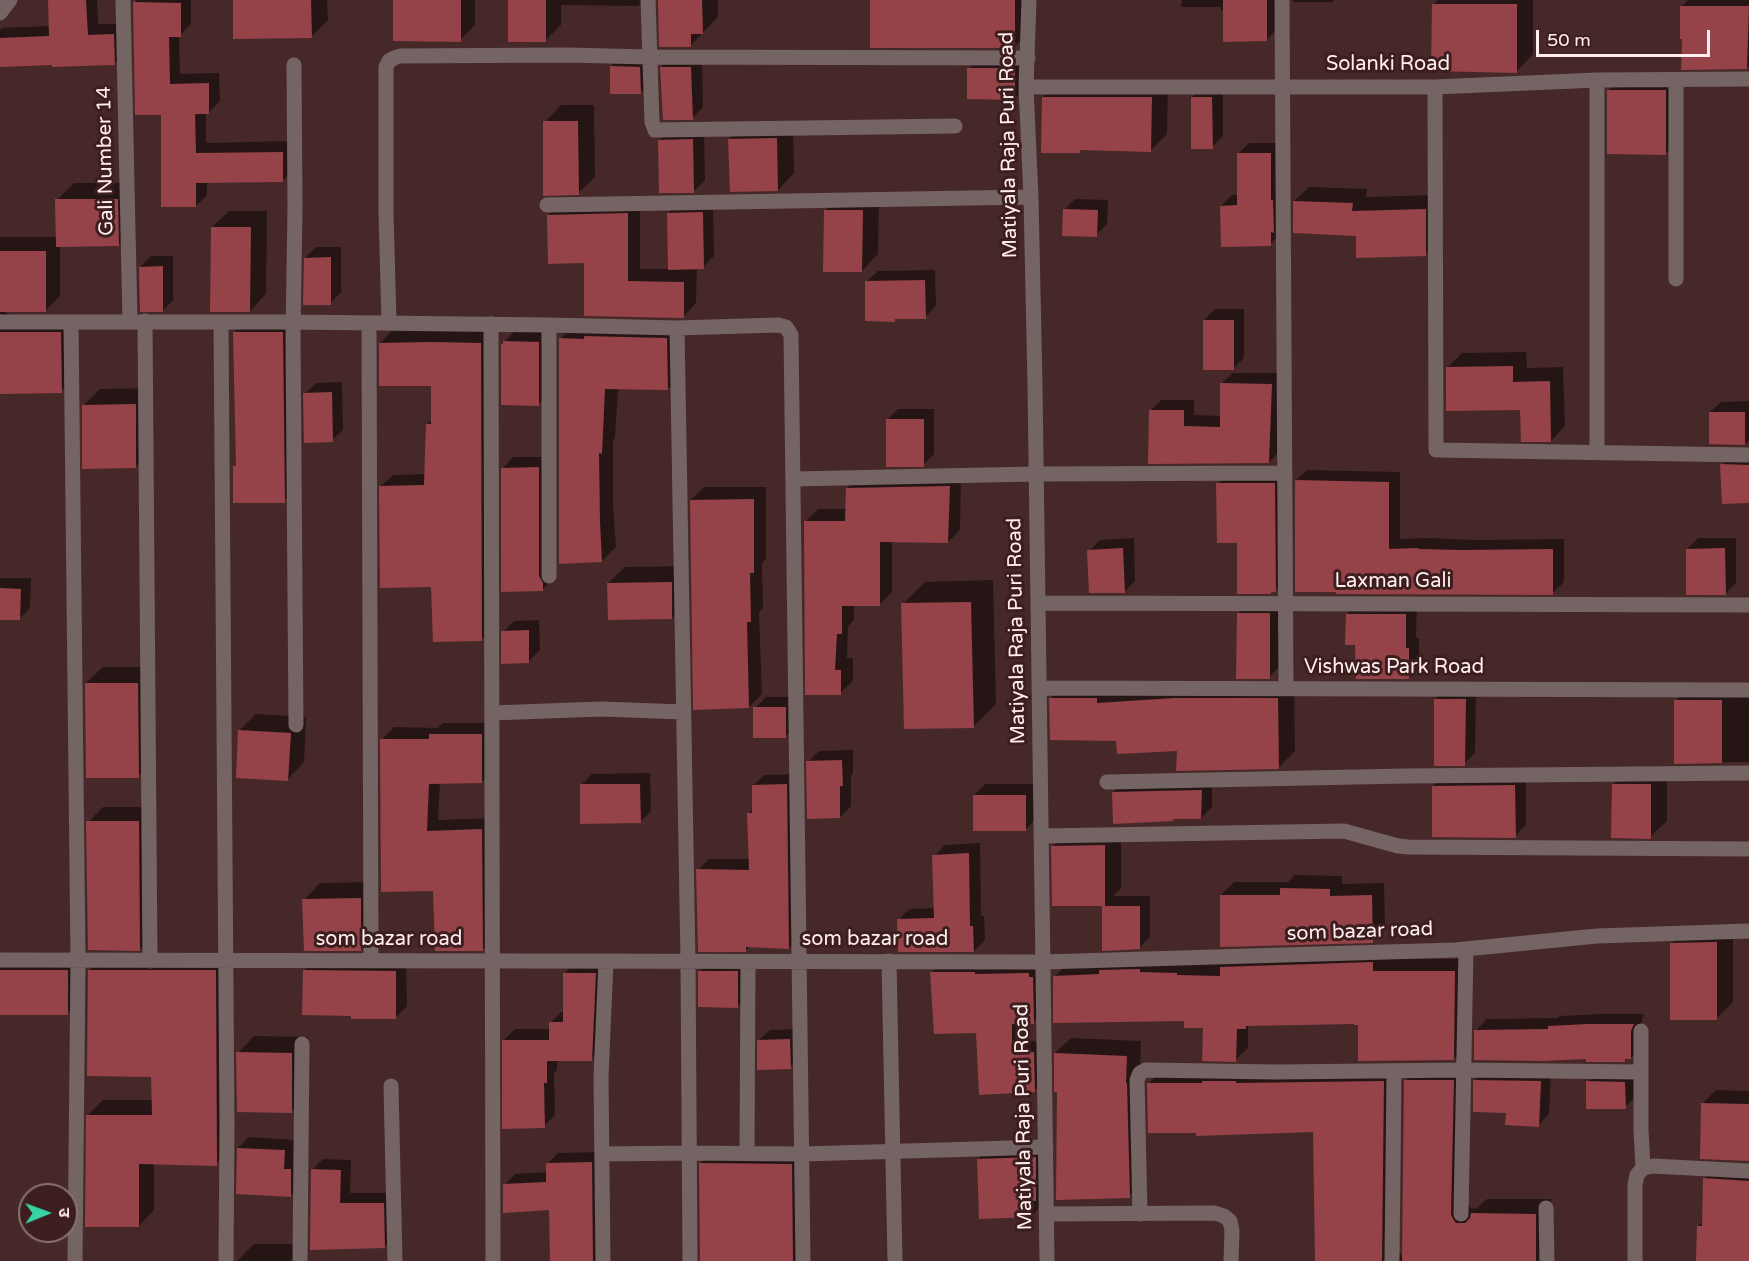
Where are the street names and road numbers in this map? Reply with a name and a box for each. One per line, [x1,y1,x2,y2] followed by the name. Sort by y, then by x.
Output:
[995,31,1023,259] street label: Matiyala Raja Puri Road
[1326,53,1450,77] street label: Solanki Road
[93,86,119,236] street label: Gali Number 14
[1003,517,1031,745] street label: Matiyala Raja Puri Road
[1335,570,1451,594] street label: Laxman Gali
[1304,656,1484,680] street label: Vishwas Park Road
[1286,917,1434,947] street label: som bazar road
[316,928,462,952] street label: som bazar road
[802,928,948,952] street label: som bazar road
[1010,1003,1038,1231] street label: Matiyala Raja Puri Road

